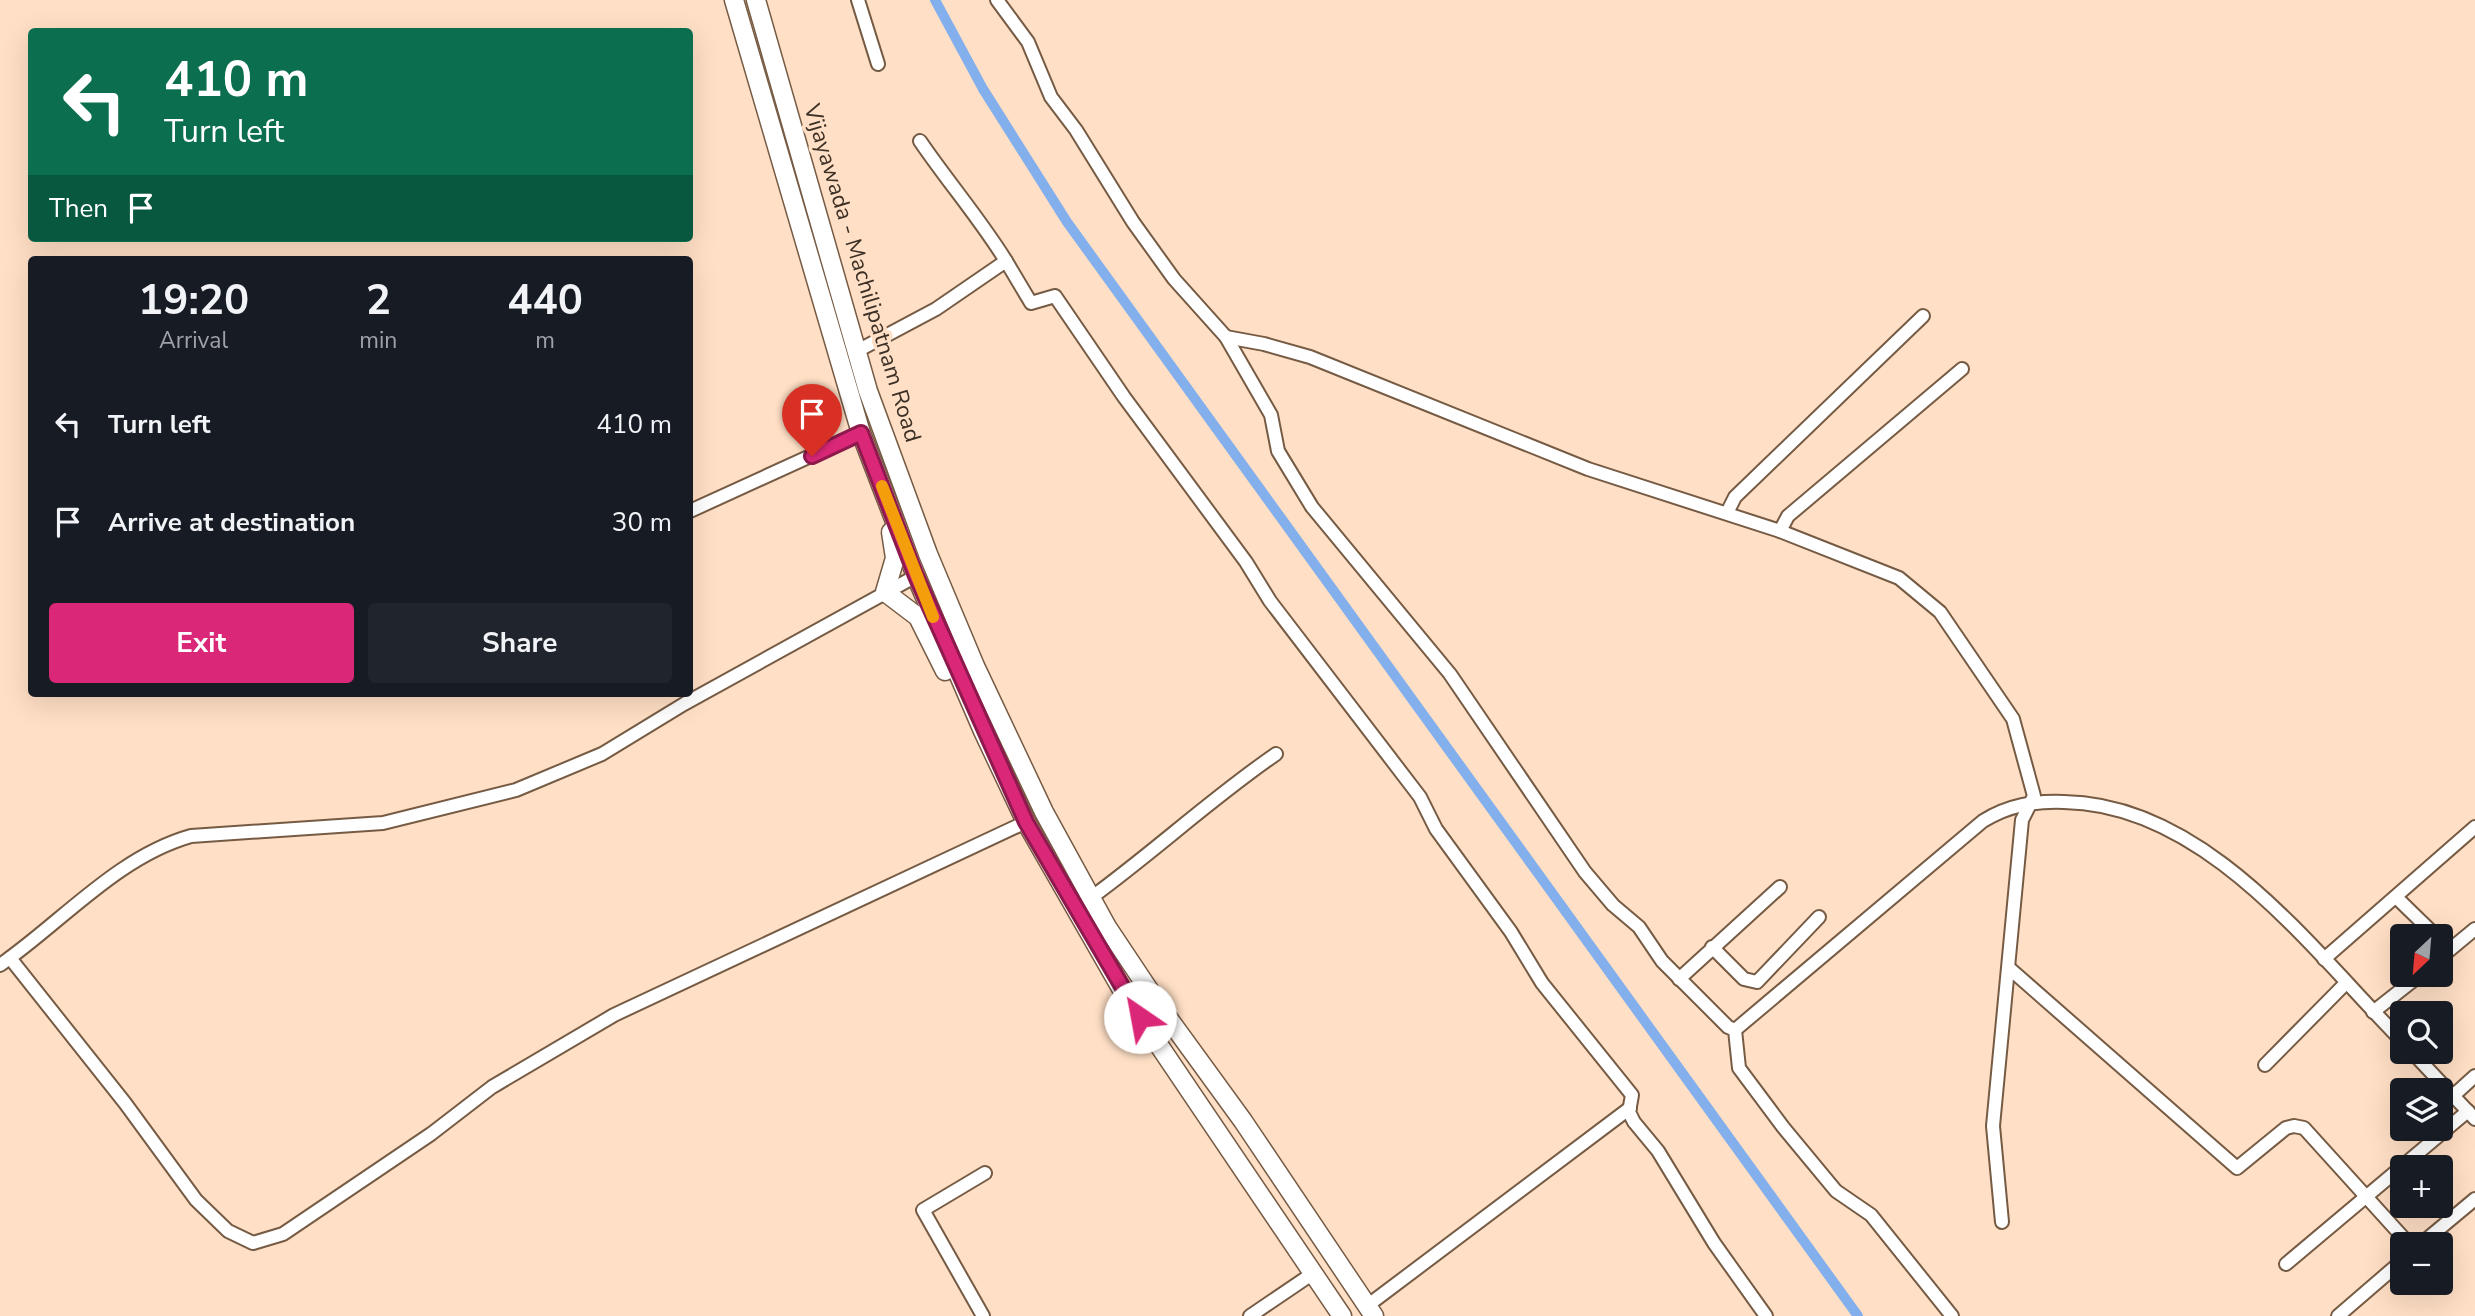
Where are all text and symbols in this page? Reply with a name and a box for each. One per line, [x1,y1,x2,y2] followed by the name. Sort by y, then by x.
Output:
[164,46,308,113] text: 410 m
[49,56,140,147] icon: left
[796,99,929,446] street label: Vijayawada - Machilipatnam Road
[164,110,284,153] text: Turn left
[122,189,160,227] icon: arrive
[49,191,108,226] text: Then
[138,272,249,329] text: 19:20
[366,272,391,329] text: 2
[507,272,583,329] text: 440
[159,325,228,356] text: Arrival
[359,325,397,356] text: min
[535,325,555,356] text: m
[782,384,842,456] pin
[793,395,831,433] icon: arrive
[49,405,87,443] icon: left
[108,407,211,442] text: Turn left
[596,407,672,442] text: 410 m
[49,503,87,541] icon: arrive
[108,505,355,540] text: Arrive at destination
[612,505,672,540] text: 30 m
[49,603,354,683] button: Exit
[368,603,672,683] button: Share
[2390,924,2454,987] north arrow
[2390,924,2453,1295] map controls
[1103,980,1177,1054] position arrow
[2390,1001,2453,1064] button: search
[2390,1078,2453,1141] button: layers
[2390,1155,2453,1218] button: +
[2390,1232,2453,1295] button: −

